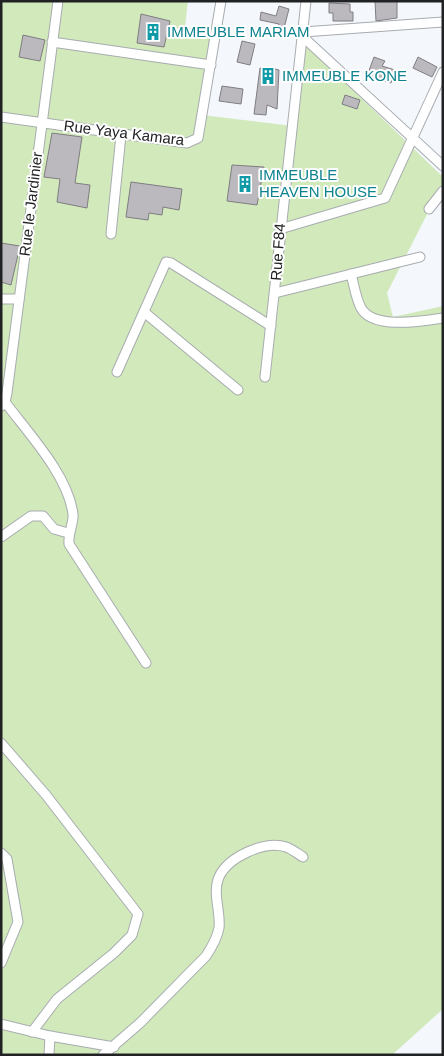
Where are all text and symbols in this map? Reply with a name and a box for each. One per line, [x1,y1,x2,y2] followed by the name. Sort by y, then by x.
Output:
[143,22,163,42] building icon: IMMEUBLE MARIAM
[167,23,310,40] place label: IMMEUBLE MARIAM
[258,66,278,86] building icon: IMMEUBLE KONE
[282,67,407,84] place label: IMMEUBLE KONE
[63,117,186,148] street label: Rue Yaya Kamara
[16,151,45,257] street label: Rue le Jardinier
[259,166,377,200] place label: IMMEUBLE HEAVEN HOUSE
[235,174,255,194] building icon: IMMEUBLE HEAVEN HOUSE
[267,223,288,281] street label: Rue F84

